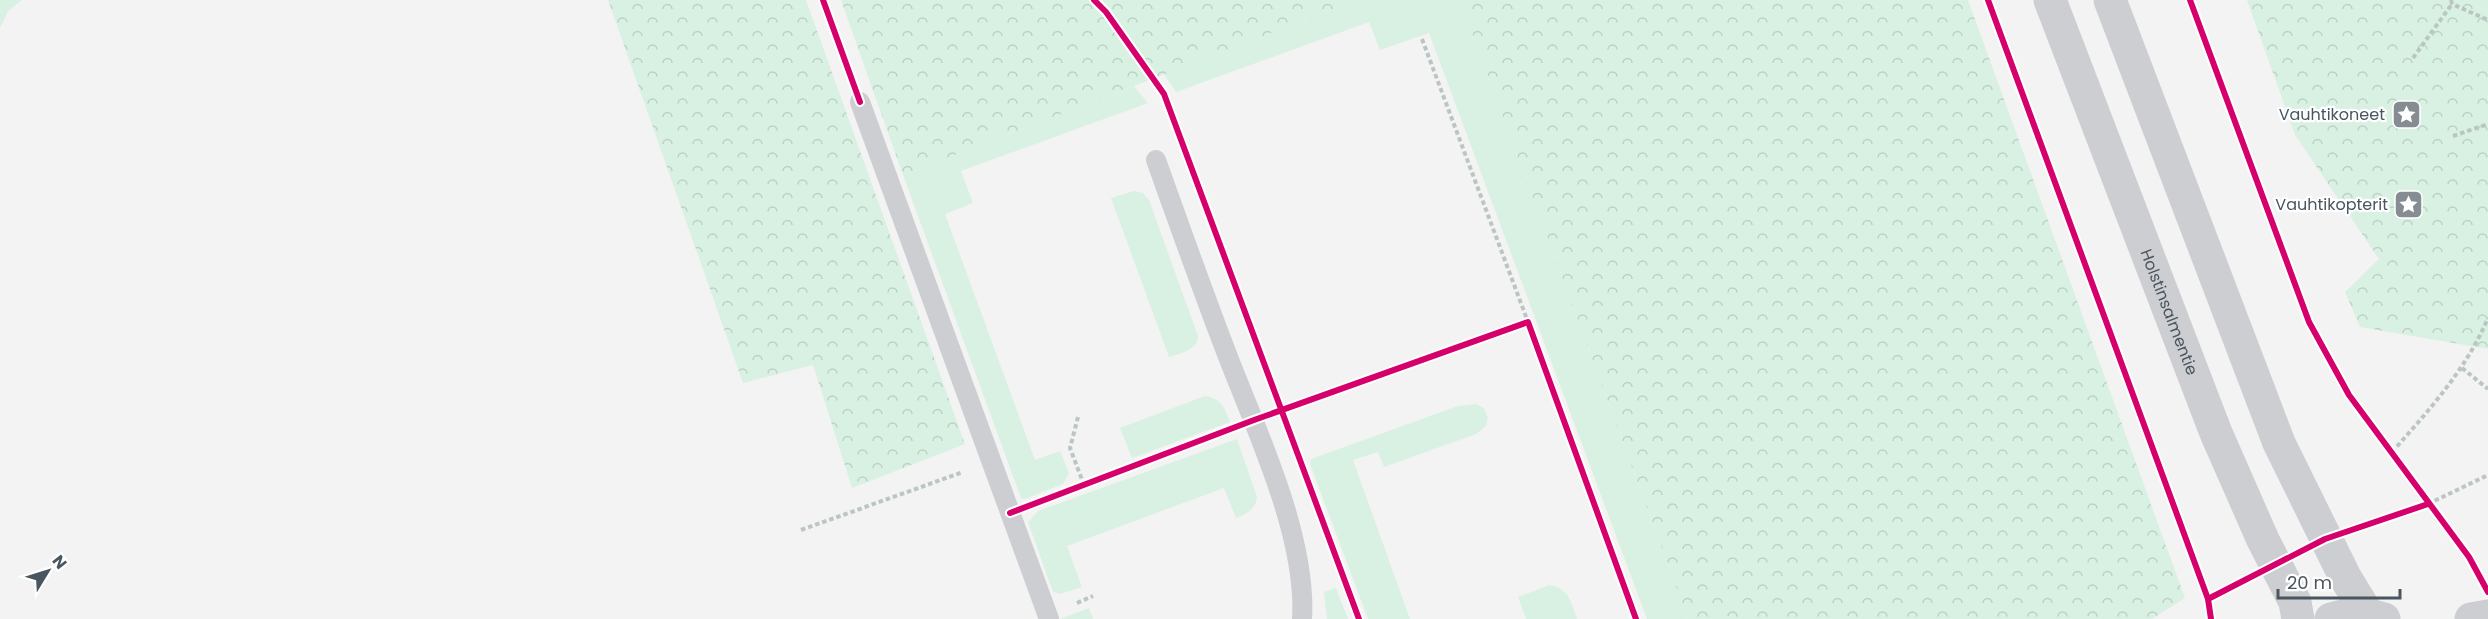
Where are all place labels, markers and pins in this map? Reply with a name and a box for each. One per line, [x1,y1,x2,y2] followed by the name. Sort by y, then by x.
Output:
[2390,98,2422,130] place icon: Vauhtikoneet
[2279,103,2385,126] place label: Vauhtikoneet
[2393,188,2425,220] place icon: Vauhtikopterit
[2275,193,2388,216] place label: Vauhtikopterit

